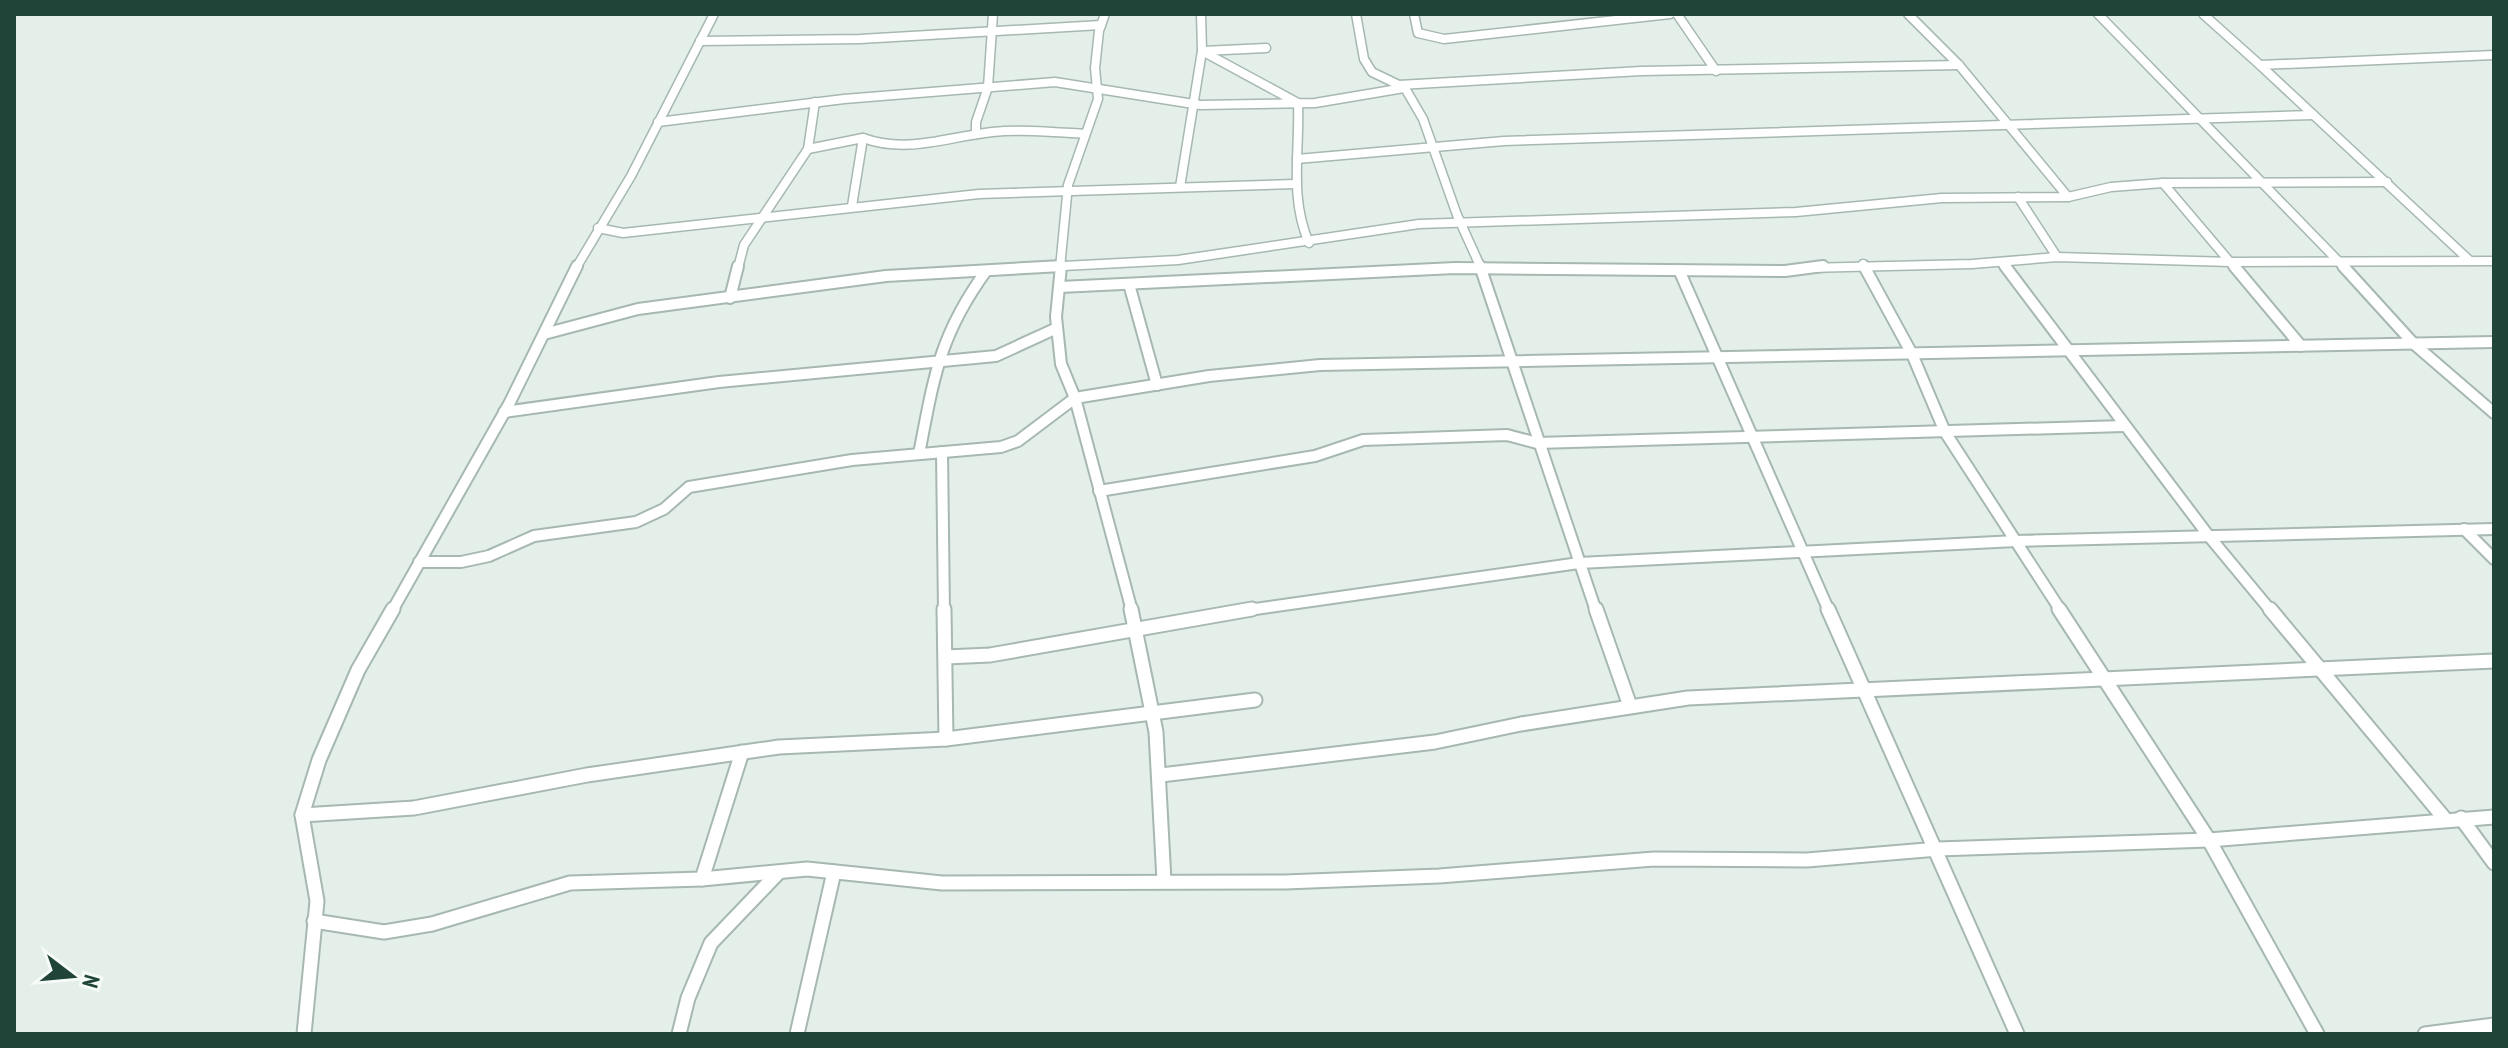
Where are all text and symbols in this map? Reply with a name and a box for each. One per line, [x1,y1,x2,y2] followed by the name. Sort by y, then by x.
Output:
[32,936,112,1016] north arrow
[76,972,106,991] text: N

